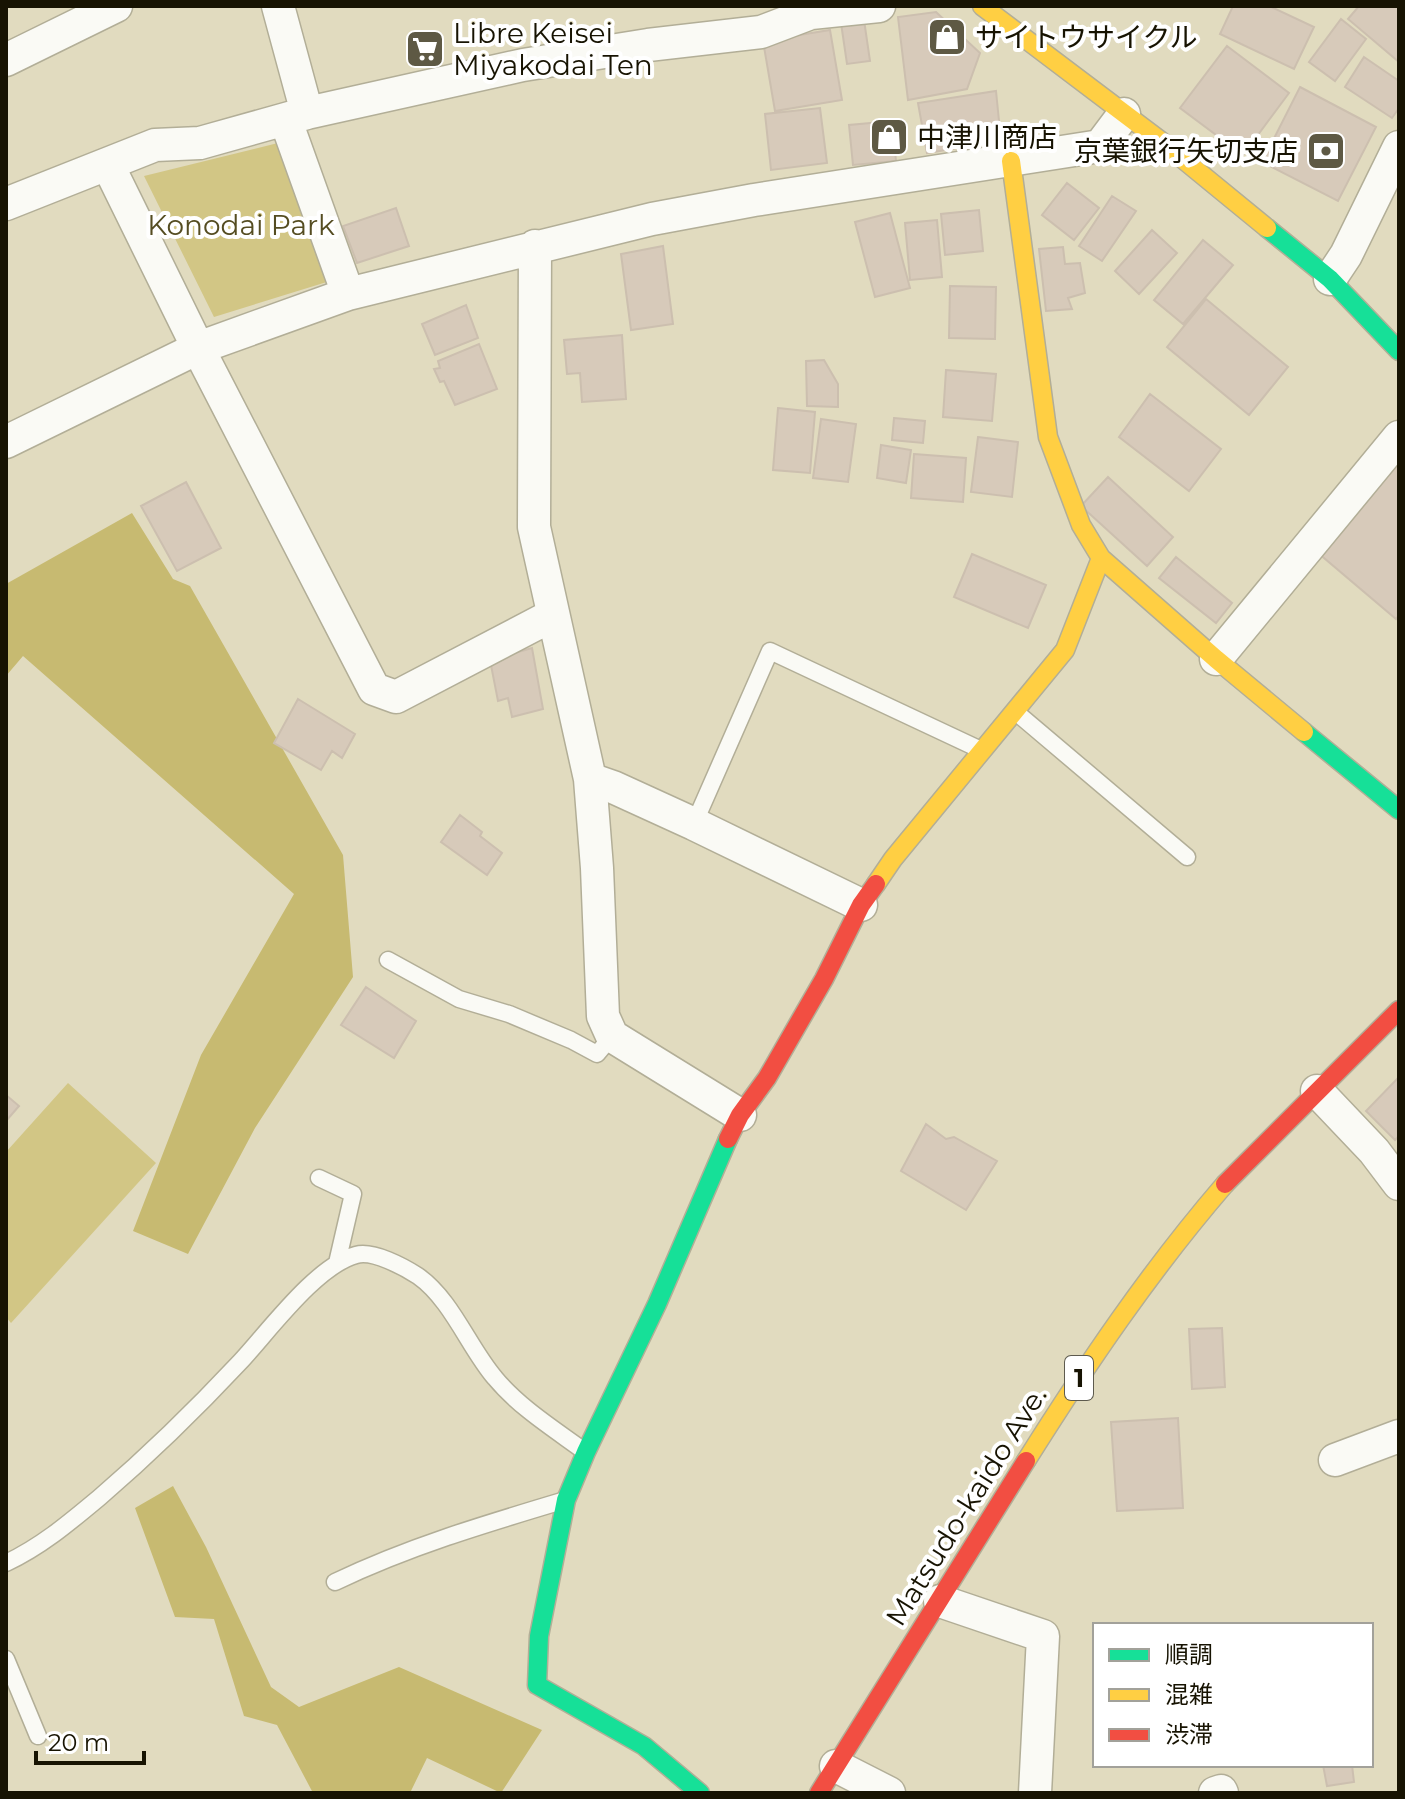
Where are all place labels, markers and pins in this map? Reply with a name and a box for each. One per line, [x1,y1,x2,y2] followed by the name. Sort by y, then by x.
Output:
[453,16,653,82] place label: Libre Keisei Miyakodai Ten
[926,16,968,58] shop icon: サイトウサイクル
[975,20,1198,54] place label: サイトウサイクル
[404,28,446,70] supermarket icon: Libre Keisei Miyakodai Ten
[868,116,910,158] shop icon: 中津川商店
[917,120,1057,154] place label: 中津川商店
[1305,130,1347,172] bank icon: 京葉銀行矢切支店
[1074,134,1298,168] place label: 京葉銀行矢切支店

